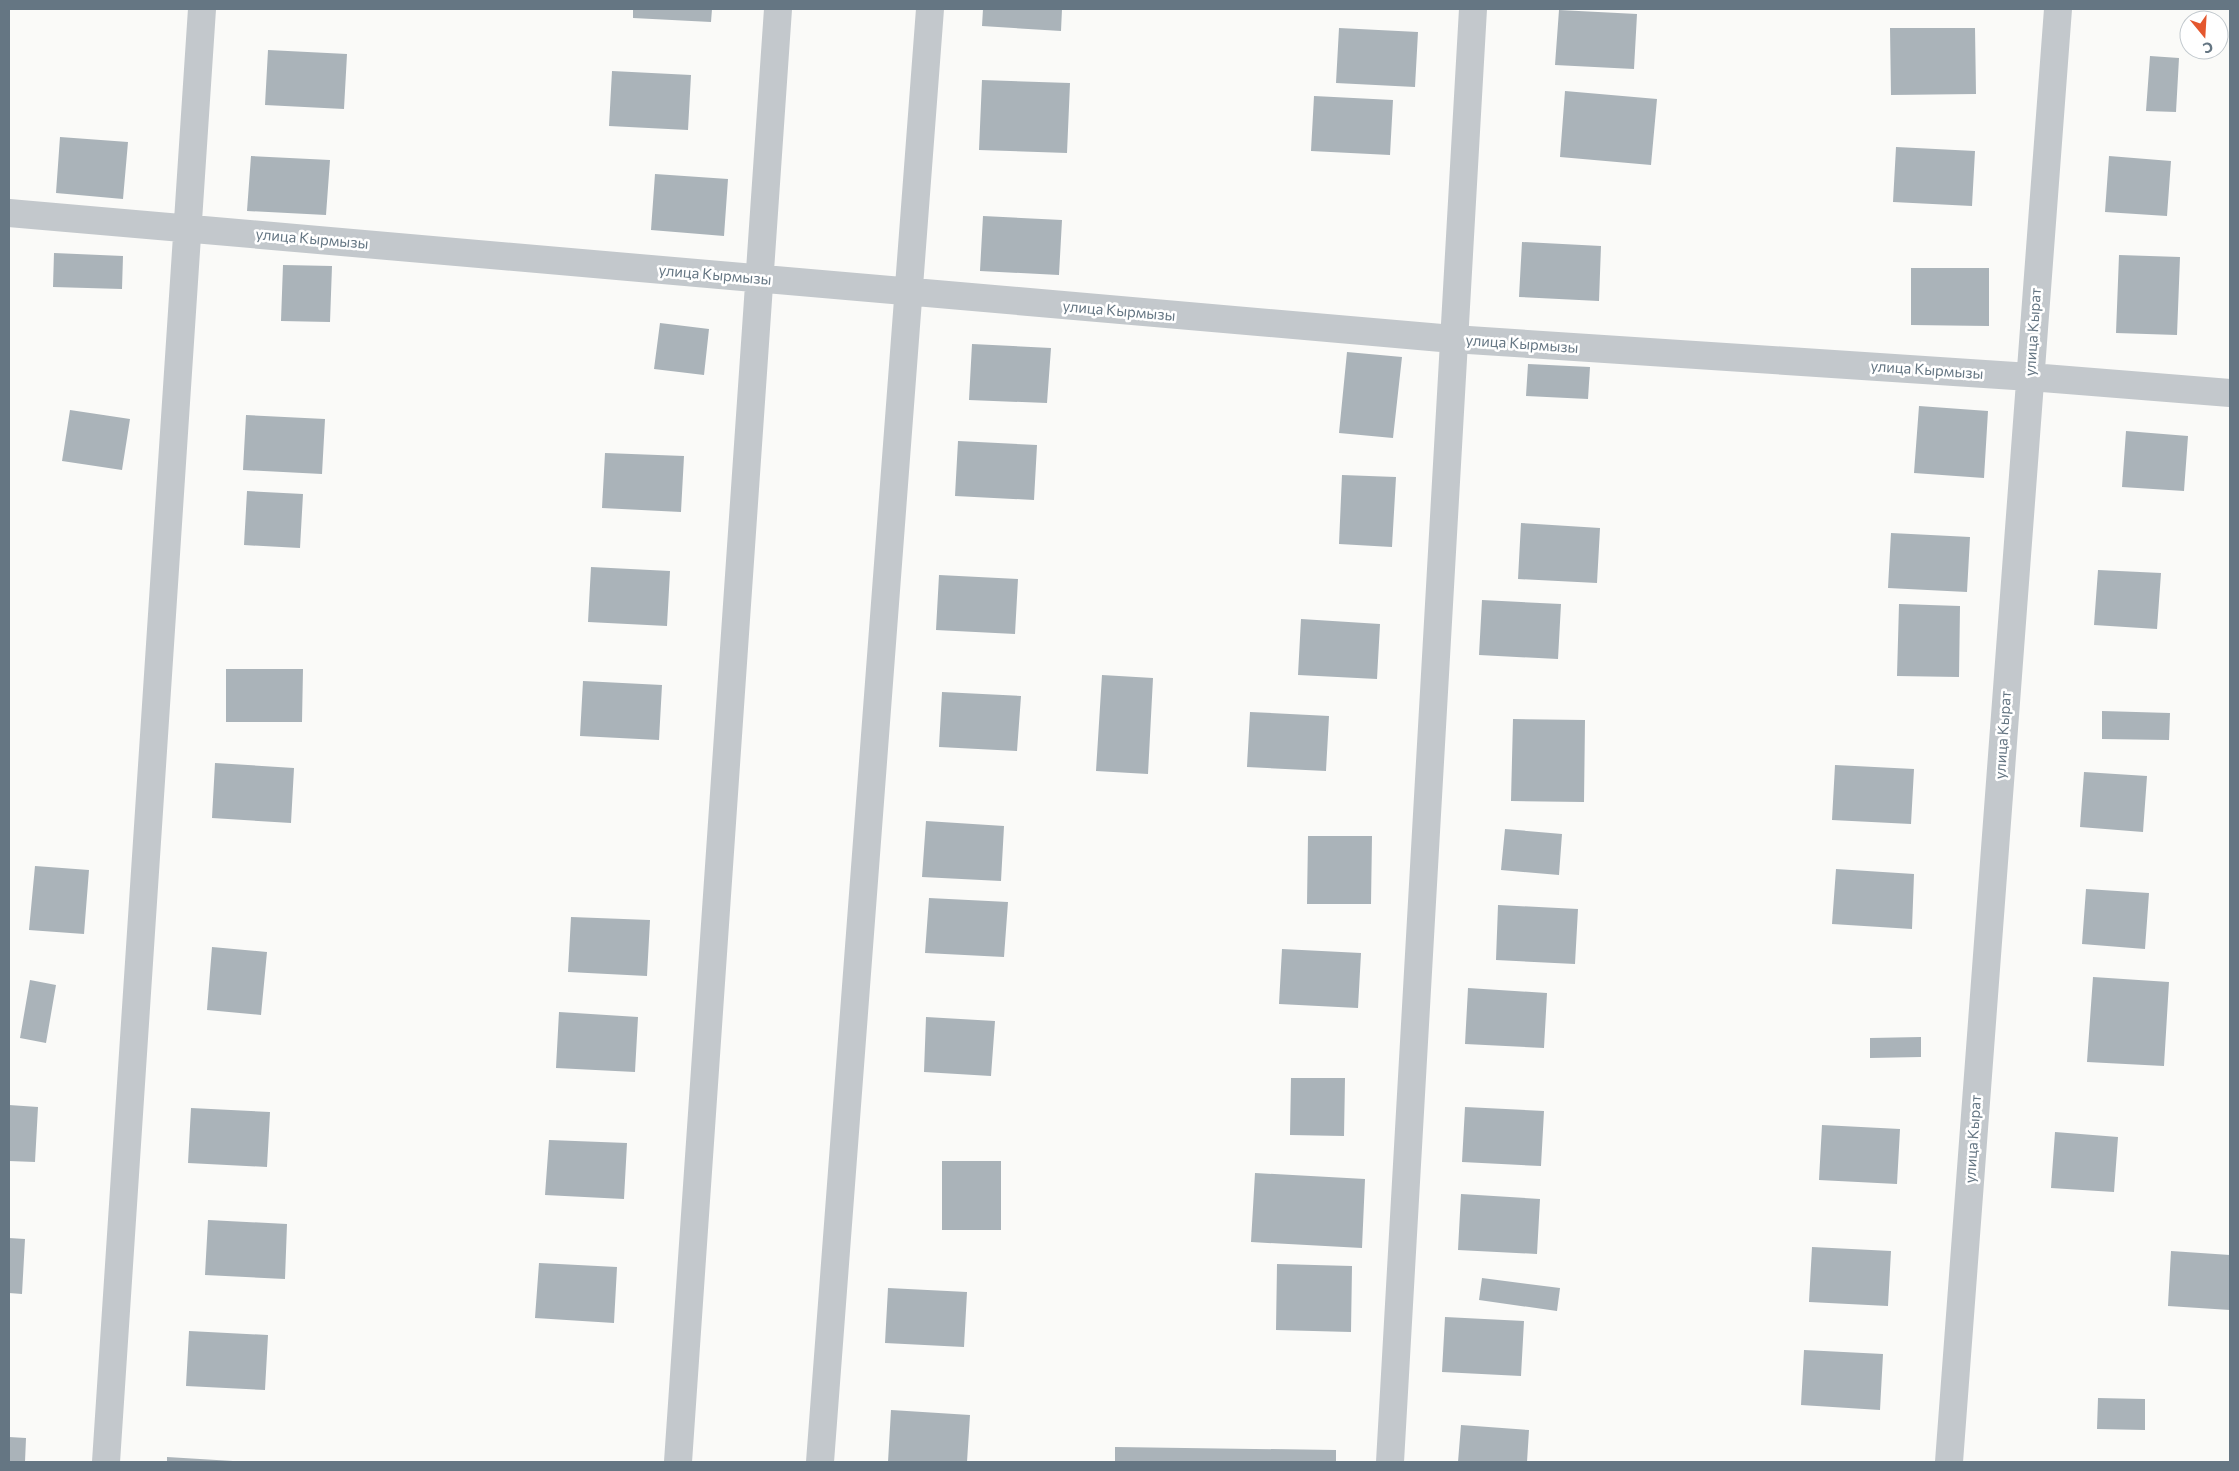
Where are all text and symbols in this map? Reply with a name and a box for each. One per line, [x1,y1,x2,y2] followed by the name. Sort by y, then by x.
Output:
[2179,10,2229,60] north arrow
[2201,38,2215,57] text: С
[255,224,369,252] street label: улица Кырмызы
[658,260,772,288] street label: улица Кырмызы
[2020,287,2044,377] street label: улица Кырат
[1062,296,1176,324] street label: улица Кырмызы
[1465,330,1579,356] street label: улица Кырмызы
[1870,356,1984,382] street label: улица Кырмызы
[1990,690,2014,780] street label: улица Кырат
[1960,1094,1984,1184] street label: улица Кырат

